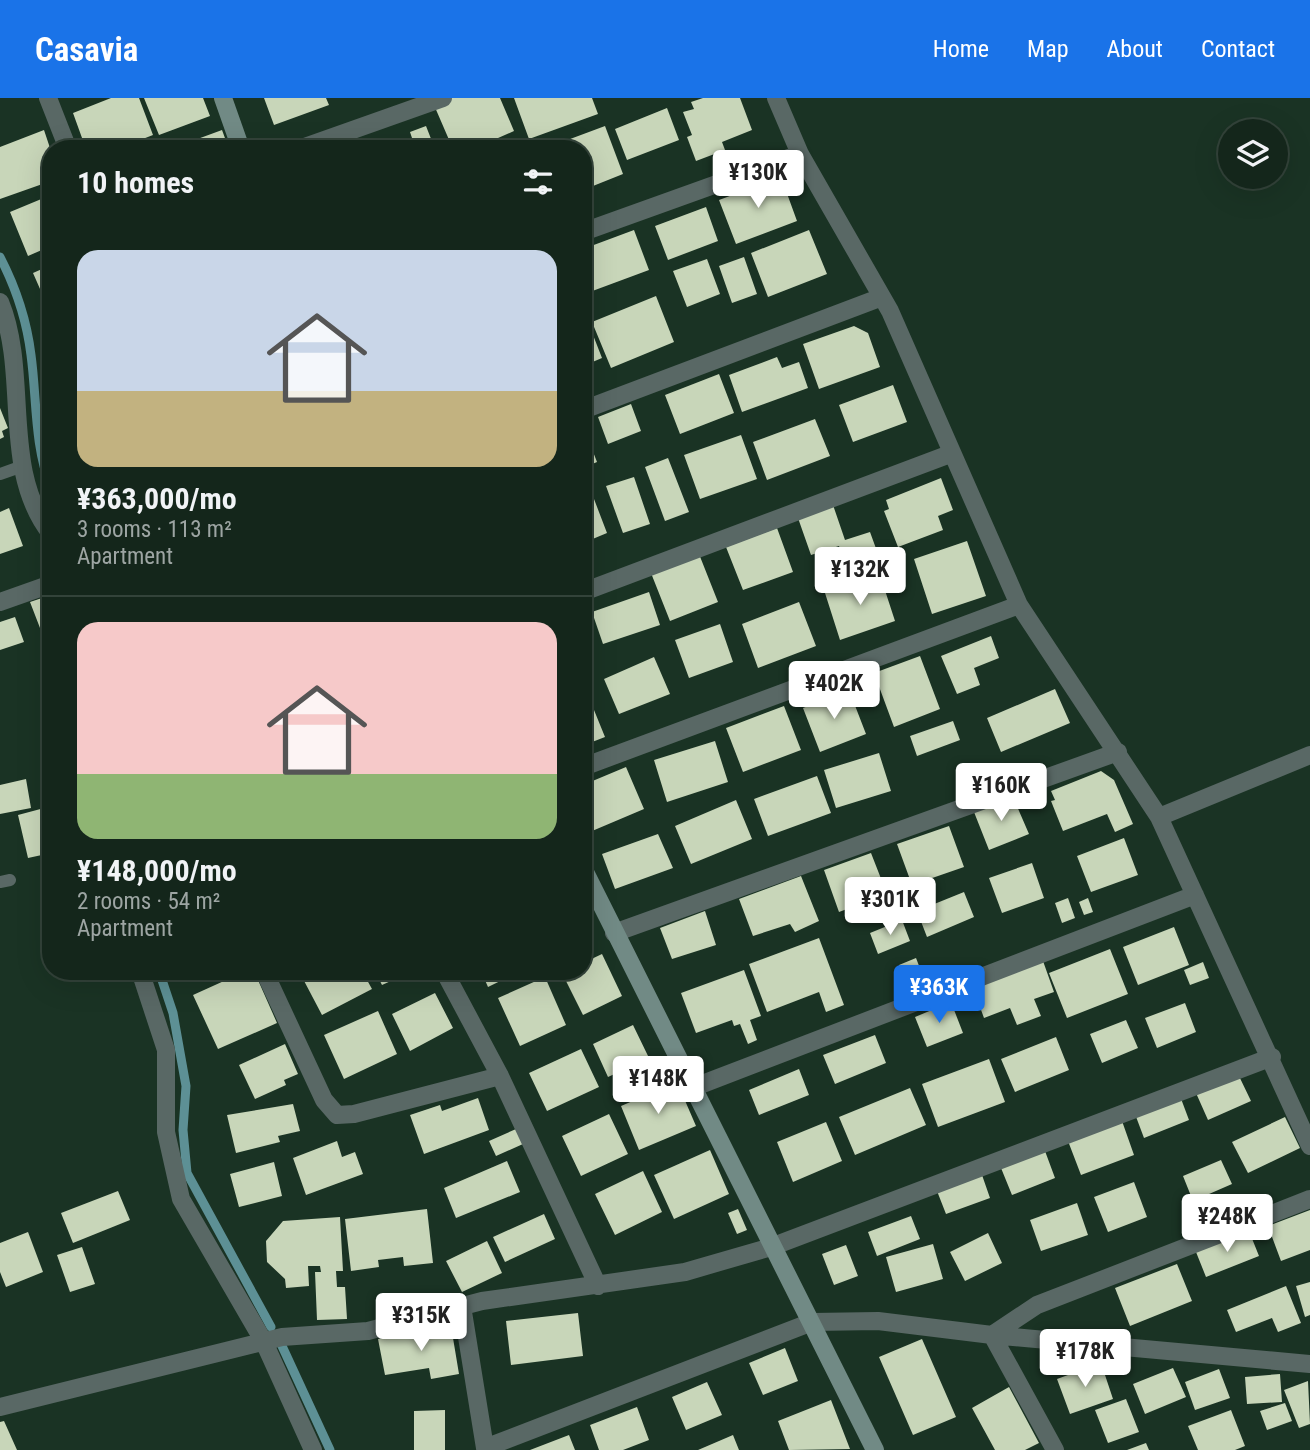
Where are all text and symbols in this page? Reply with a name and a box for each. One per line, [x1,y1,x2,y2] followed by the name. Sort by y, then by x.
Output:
[35,30,138,69] text: Casavia
[933,35,989,63] text: Home
[1027,35,1069,63] text: Map
[1107,35,1163,63] text: About
[1201,35,1275,63] text: Contact
[1218,119,1288,189] map controls
[1218,119,1288,189] button: layers
[709,150,807,210] pin: ¥130K
[729,159,787,186] text: ¥130K
[519,163,557,201] icon: filters
[77,165,194,200] text: 10 homes
[254,295,380,421] icon: home
[77,481,237,516] text: ¥363,000/mo
[77,516,232,543] text: 3 rooms · 113 m²
[77,543,173,570] text: Apartment
[811,547,909,607] pin: ¥132K
[831,556,889,583] text: ¥132K
[785,662,883,721] pin: ¥402K
[254,667,380,793] icon: home
[805,670,863,697] text: ¥402K
[952,764,1050,823] pin: ¥160K
[972,772,1030,799] text: ¥160K
[77,853,237,888] text: ¥148,000/mo
[841,878,939,937] pin: ¥301K
[861,886,919,913] text: ¥301K
[77,888,220,915] text: 2 rooms · 54 m²
[77,915,173,942] text: Apartment
[890,965,988,1025] pin: ¥363K
[910,974,968,1001] text: ¥363K
[609,1056,707,1116] pin: ¥148K
[629,1065,687,1092] text: ¥148K
[1178,1194,1276,1254] pin: ¥248K
[1198,1203,1256,1230] text: ¥248K
[372,1294,470,1353] pin: ¥315K
[392,1302,450,1329] text: ¥315K
[1036,1330,1134,1389] pin: ¥178K
[1056,1338,1114,1365] text: ¥178K

